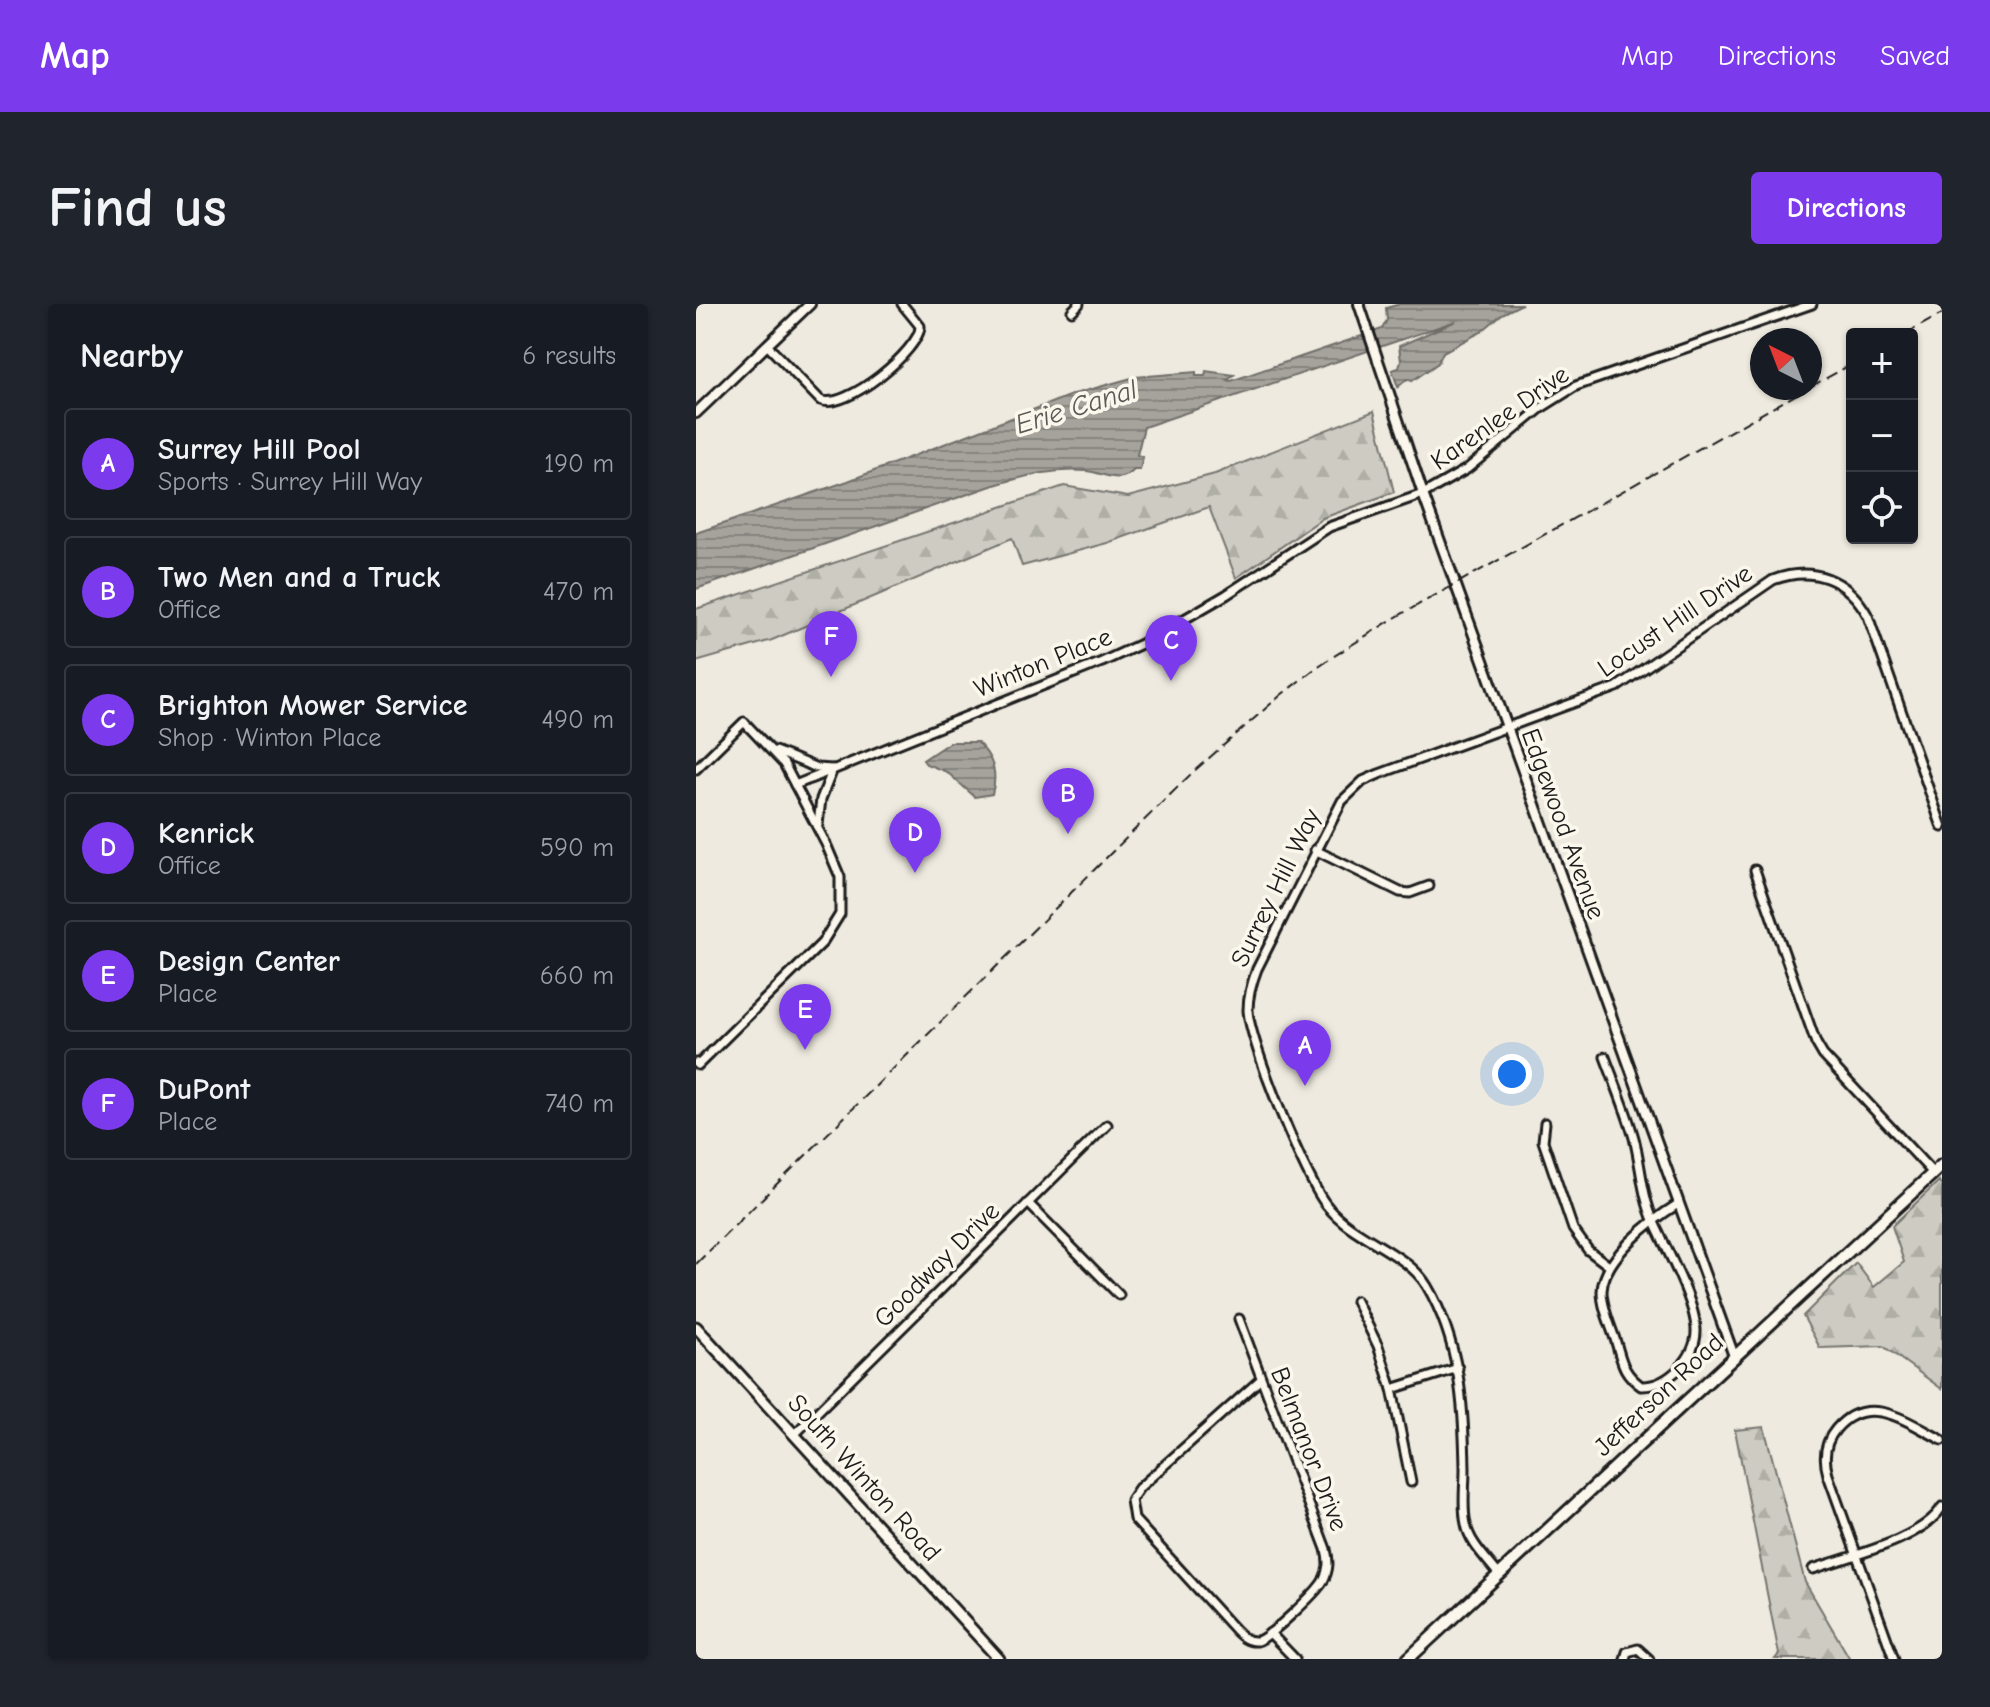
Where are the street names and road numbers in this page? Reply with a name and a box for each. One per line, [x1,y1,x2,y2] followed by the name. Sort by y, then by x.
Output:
[1425,359,1575,477] street label: Karenlee Drive
[1592,558,1758,684] street label: Locust Hill Drive
[970,622,1116,704] street label: Winton Place
[1515,725,1611,923] street label: Edgewood Avenue
[1225,804,1327,972] street label: Surrey Hill Way
[868,1196,1006,1334] street label: Goodway Drive
[1588,1327,1730,1463] street label: Jefferson Road
[1264,1363,1354,1535] street label: Belmanor Drive
[781,1388,947,1568] street label: South Winton Road

